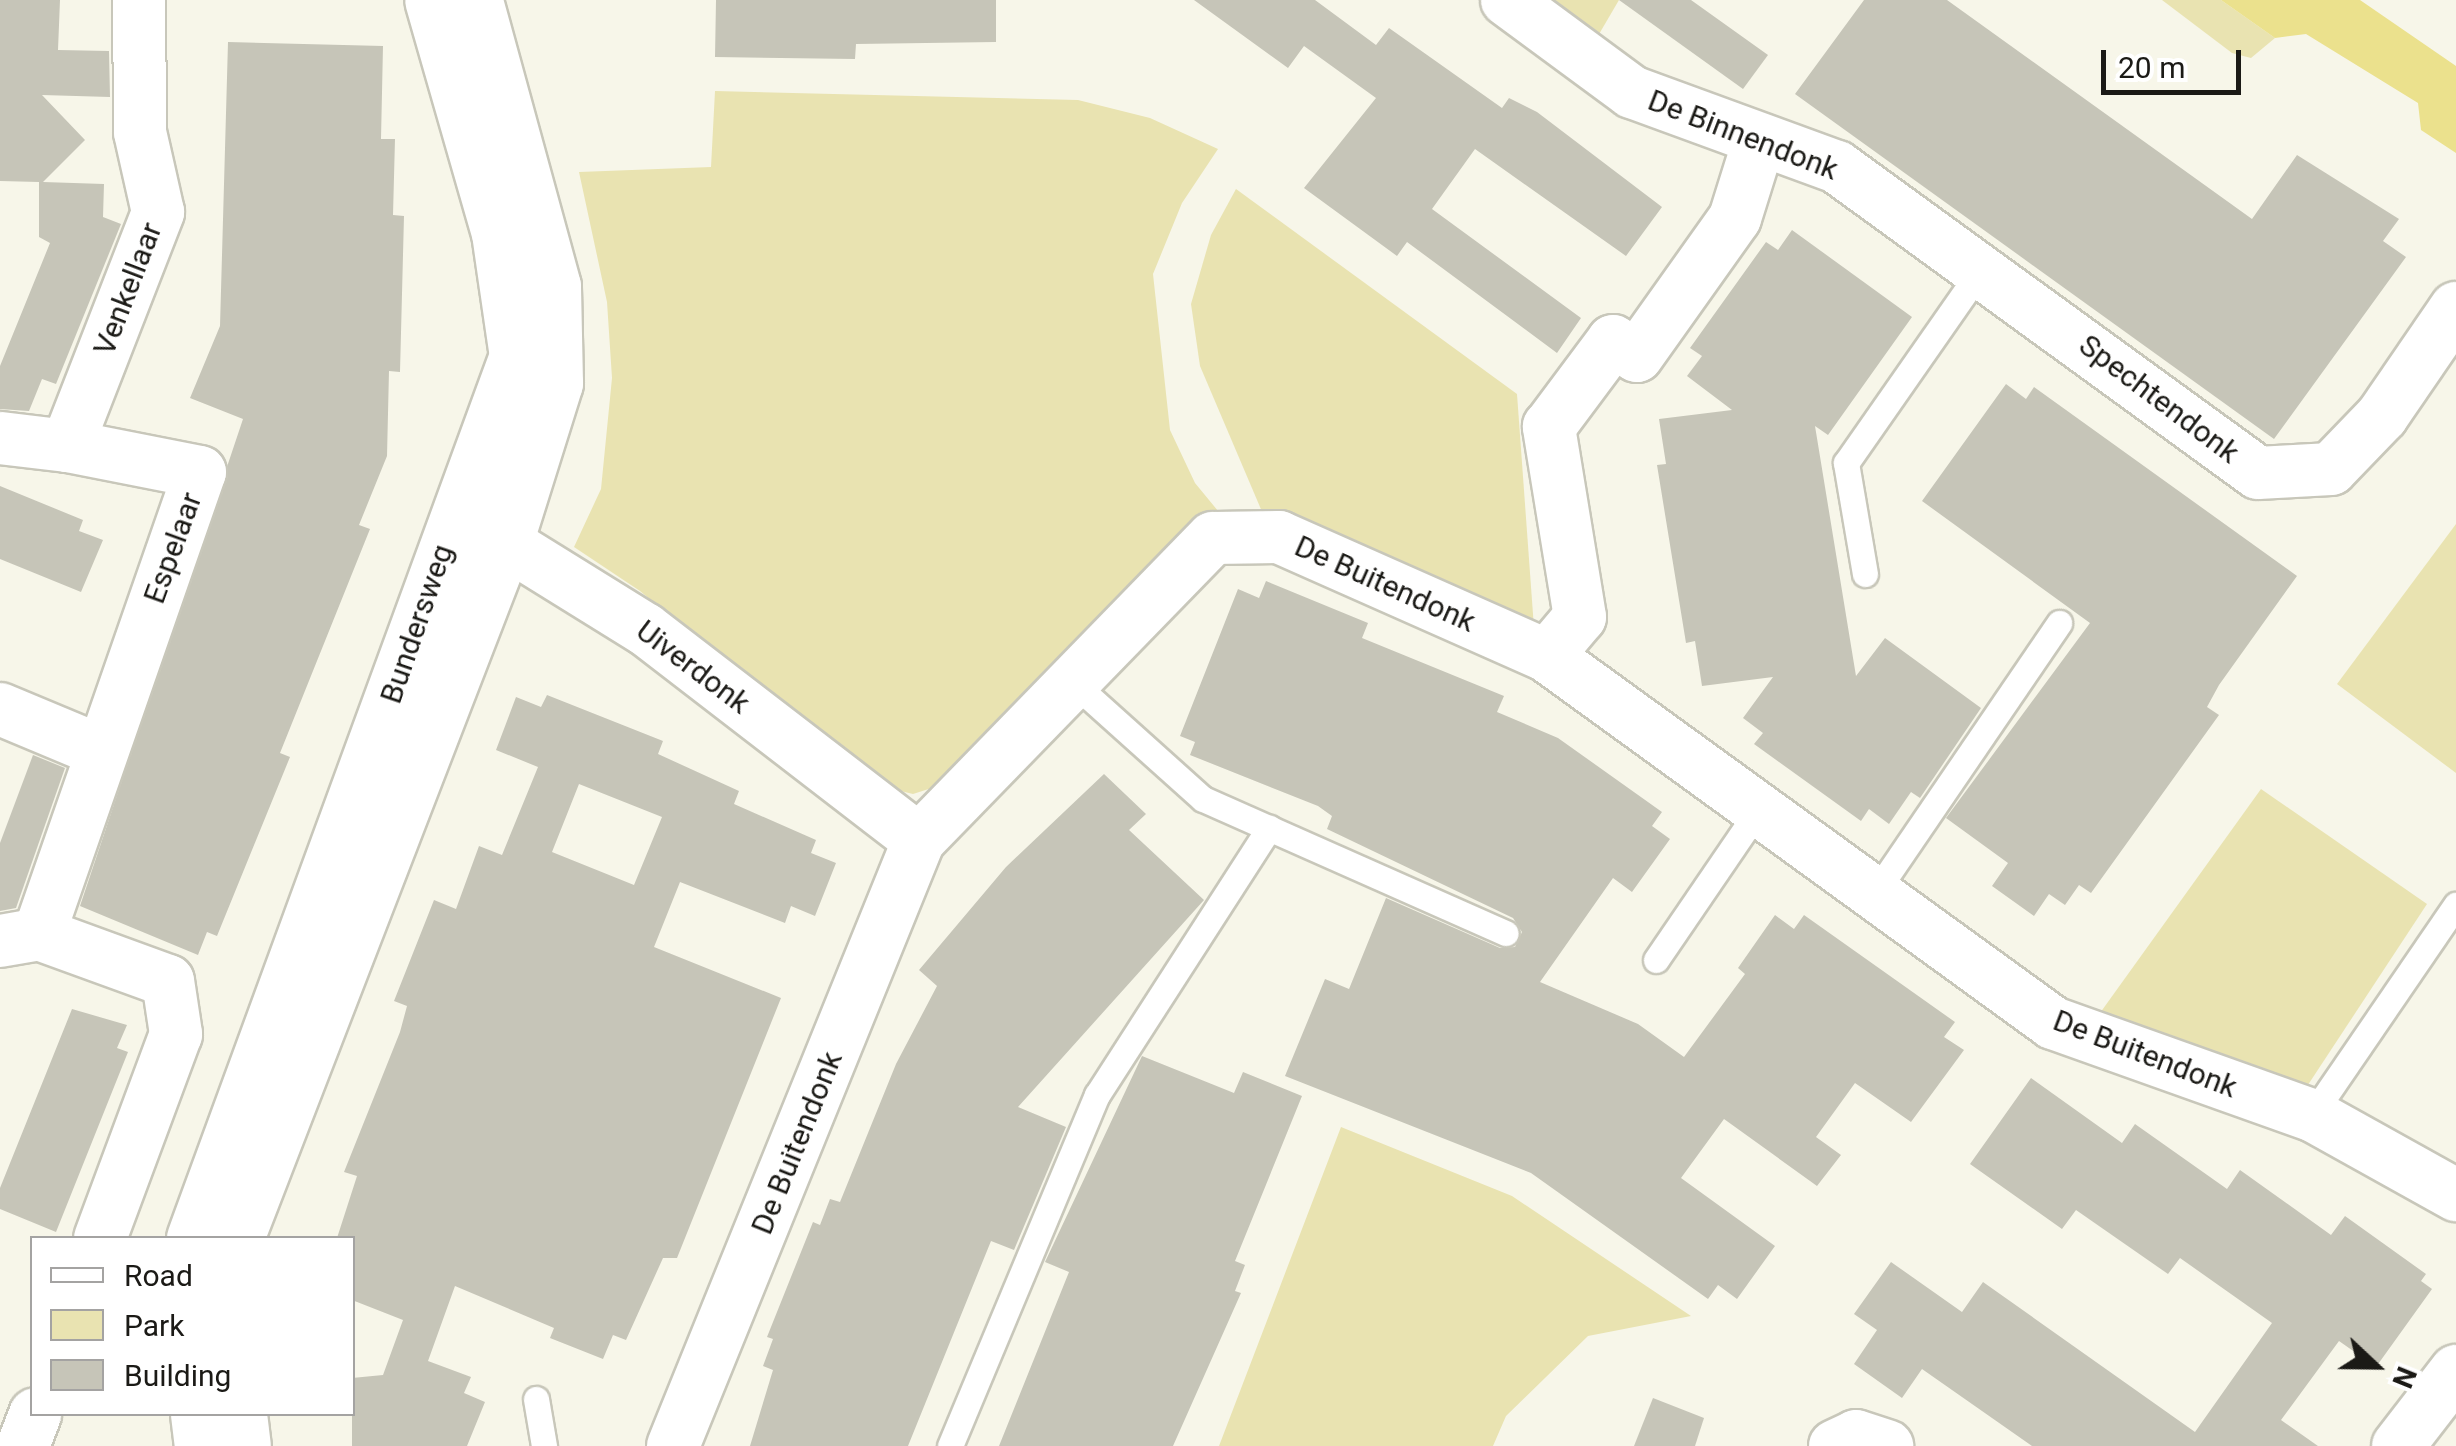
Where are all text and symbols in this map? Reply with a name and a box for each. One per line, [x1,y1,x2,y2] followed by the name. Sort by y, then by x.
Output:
[2106,30,2246,92] scale bar
[2118,50,2185,85] text: 20 m
[1643,82,1843,188] street label: De Binnendonk
[86,218,170,360] street label: Venkellaar
[2072,327,2246,471] street label: Spechtendonk
[136,488,210,608] street label: Espelaar
[1289,528,1481,640] street label: De Buitendonk
[373,540,461,708] street label: Bundersweg
[629,613,757,721] street label: Uiverdonk
[2048,1002,2242,1106] street label: De Buitendonk
[744,1046,850,1240] street label: De Buitendonk
[30,1236,355,1416] legend
[124,1258,193,1293] text: Road
[124,1308,184,1343] text: Park
[2326,1316,2426,1416] north arrow
[124,1358,231,1393] text: Building
[2385,1362,2423,1393] text: N

